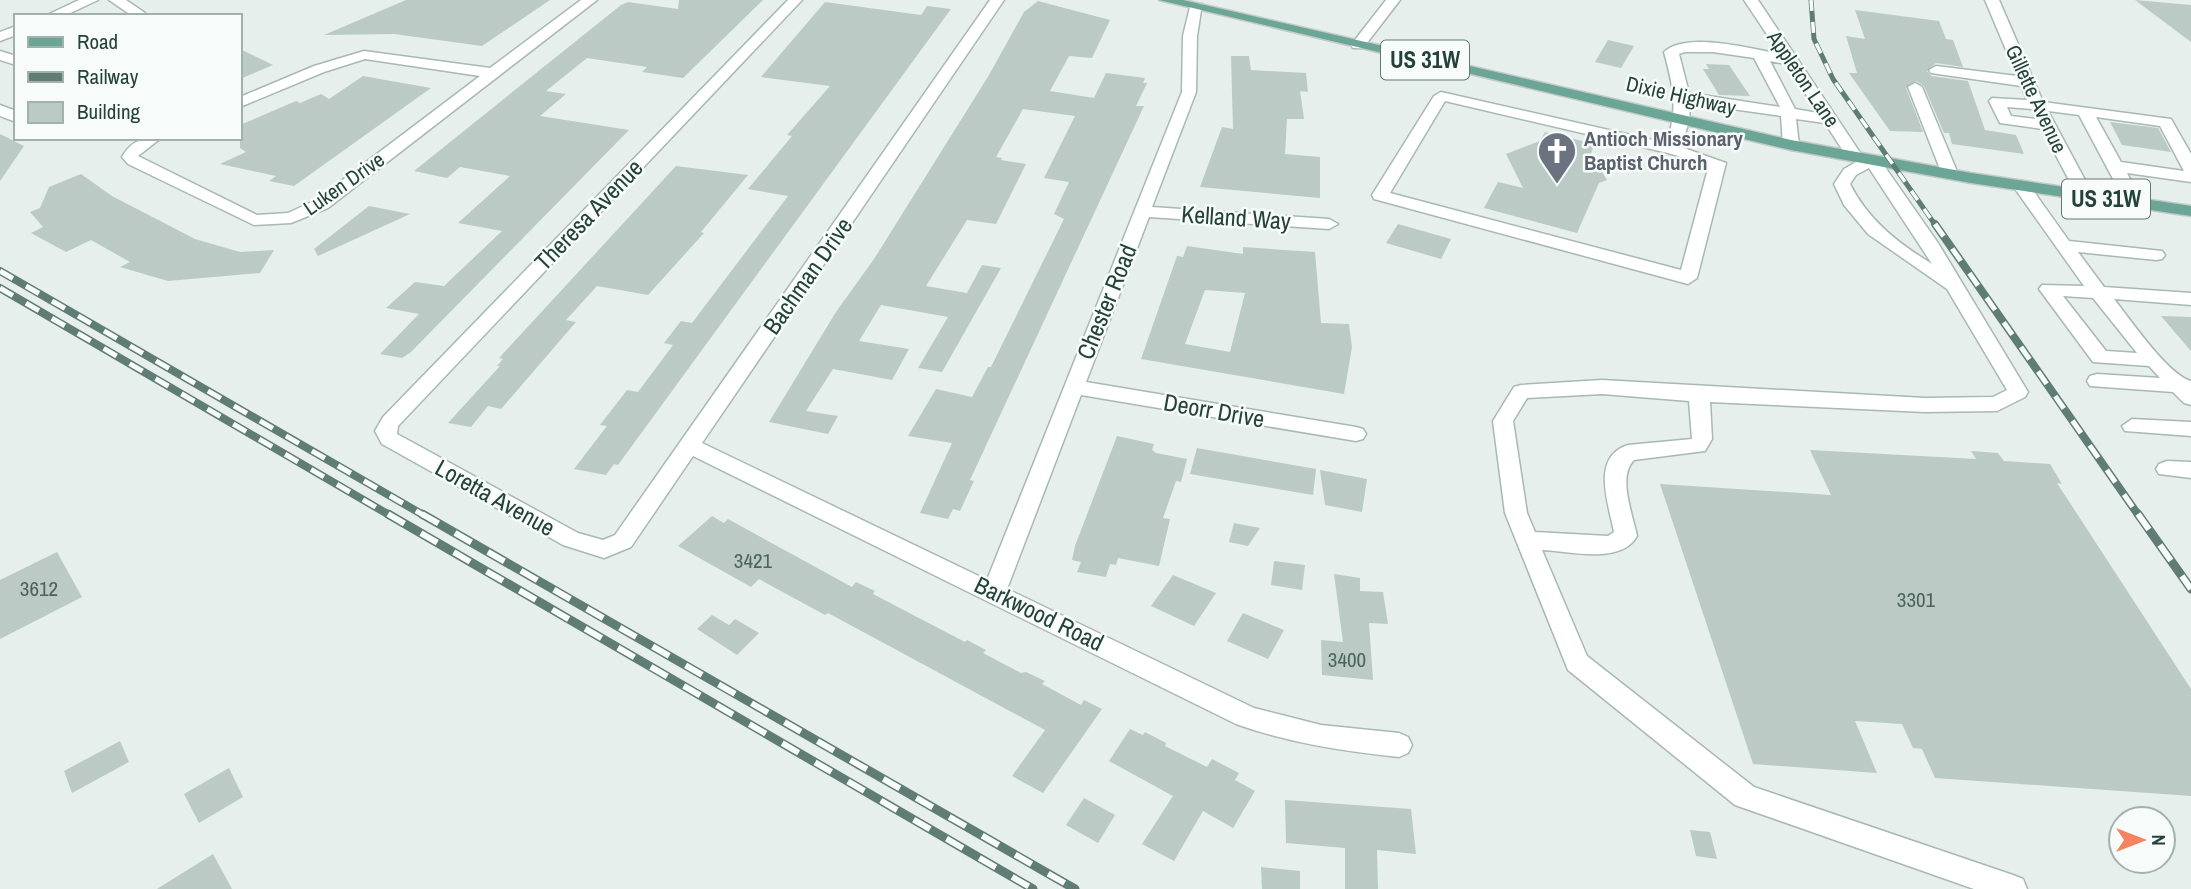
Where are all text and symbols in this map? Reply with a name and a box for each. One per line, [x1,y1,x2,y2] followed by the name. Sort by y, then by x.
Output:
[14,14,242,140] legend
[1760,24,1846,133] street label: Appleton Lane
[77,27,118,56] text: Road
[1381,40,1469,80] road number: US 31W
[1999,40,2074,158] street label: Gillette Avenue
[77,62,139,91] text: Railway
[1623,69,1739,122] street label: Dixie Highway
[77,97,141,126] text: Building
[1584,124,1743,177] place label: Antioch Missionary Baptist Church
[1536,130,1578,185] church icon: Antioch Missionary Baptist Church
[297,145,390,222] street label: Luken Drive
[527,152,649,277] street label: Theresa Avenue
[2062,180,2150,218] road number: US 31W
[1180,197,1292,237] street label: Kelland Way
[755,211,859,340] street label: Bachman Drive
[1068,239,1144,364] street label: Chester Road
[1161,385,1267,435] street label: Deorr Drive
[430,451,561,543] street label: Loretta Avenue
[734,546,773,575] house number: 3421
[970,568,1109,658] street label: Barkwood Road
[20,574,58,603] house number: 3612
[1897,585,1936,614] house number: 3301
[1328,645,1366,674] house number: 3400
[2107,805,2177,875] north arrow
[2146,834,2172,846] text: N

